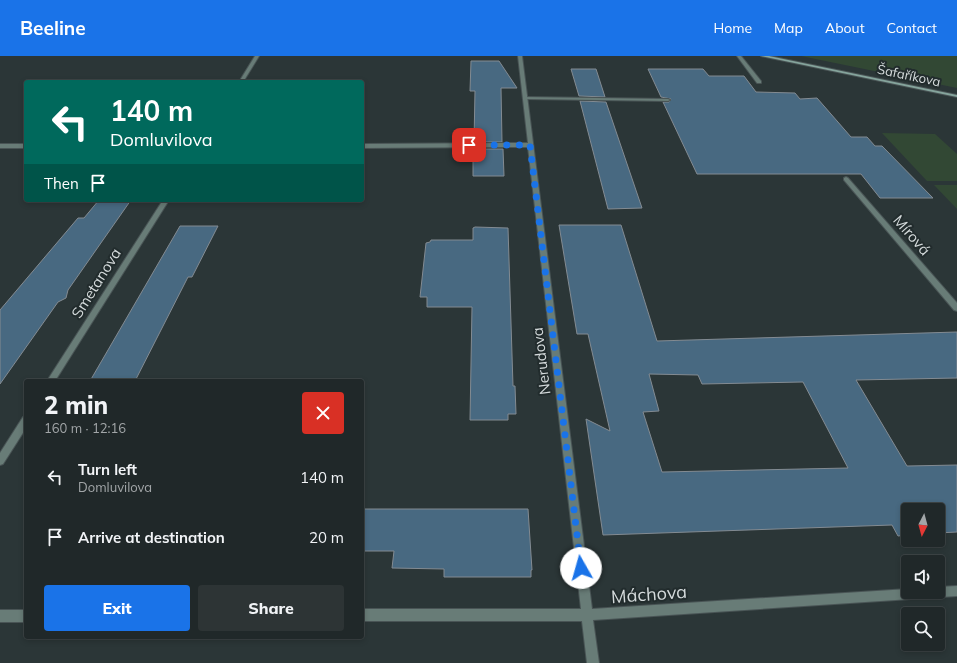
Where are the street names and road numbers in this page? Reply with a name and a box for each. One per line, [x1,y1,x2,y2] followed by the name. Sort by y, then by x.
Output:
[876,60,942,90] street label: Šafaříkova
[889,211,935,259] street label: Mírová
[67,244,125,322] street label: Smetanova
[527,326,555,396] street label: Nerudova
[610,580,688,608] street label: Máchova

